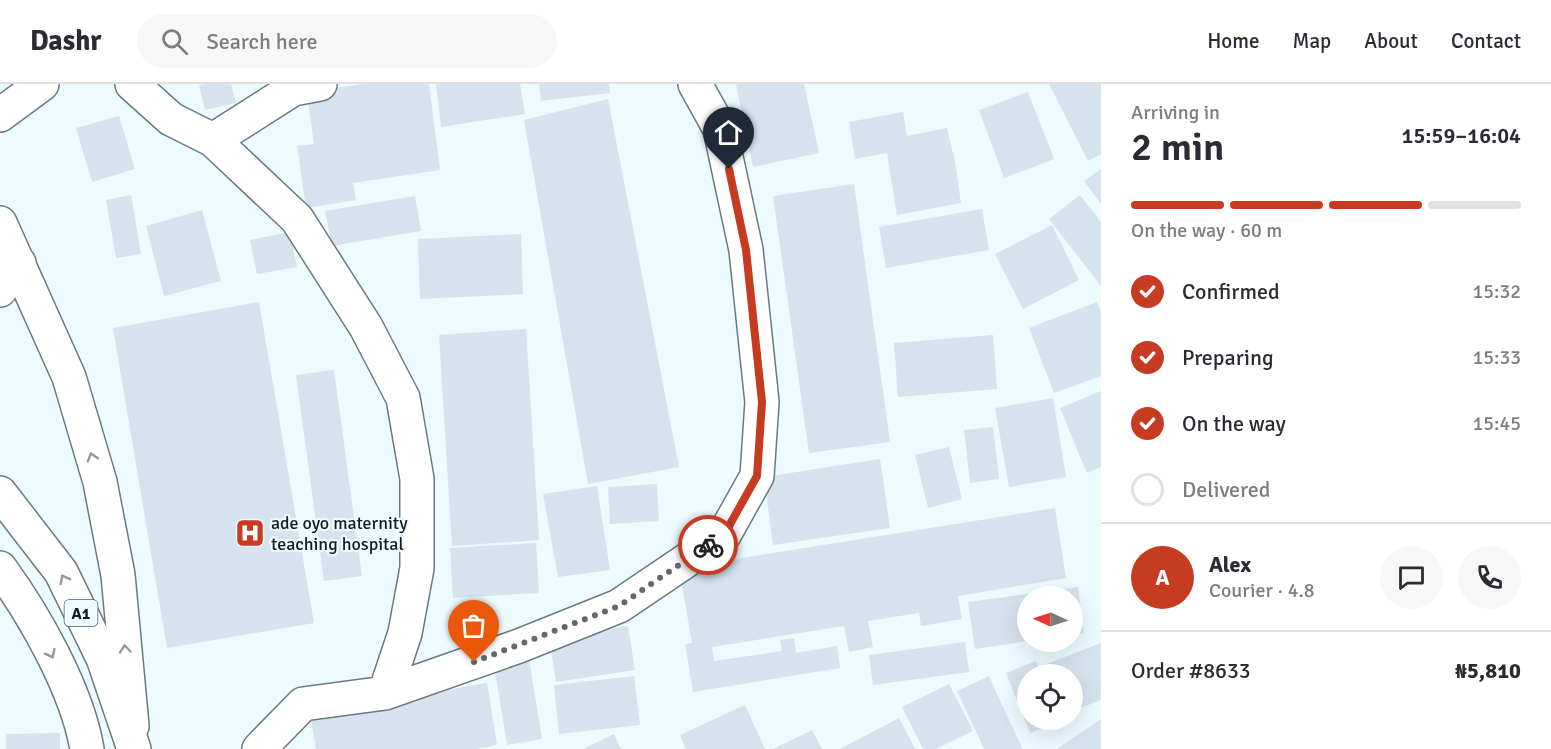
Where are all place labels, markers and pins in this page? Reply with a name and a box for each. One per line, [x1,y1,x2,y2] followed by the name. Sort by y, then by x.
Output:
[703,107,754,169] pin
[271,512,408,555] place label: ade oyo maternity teaching hospital
[234,517,266,549] hospital icon: ade oyo maternity teaching hospital
[448,600,499,662] pin

